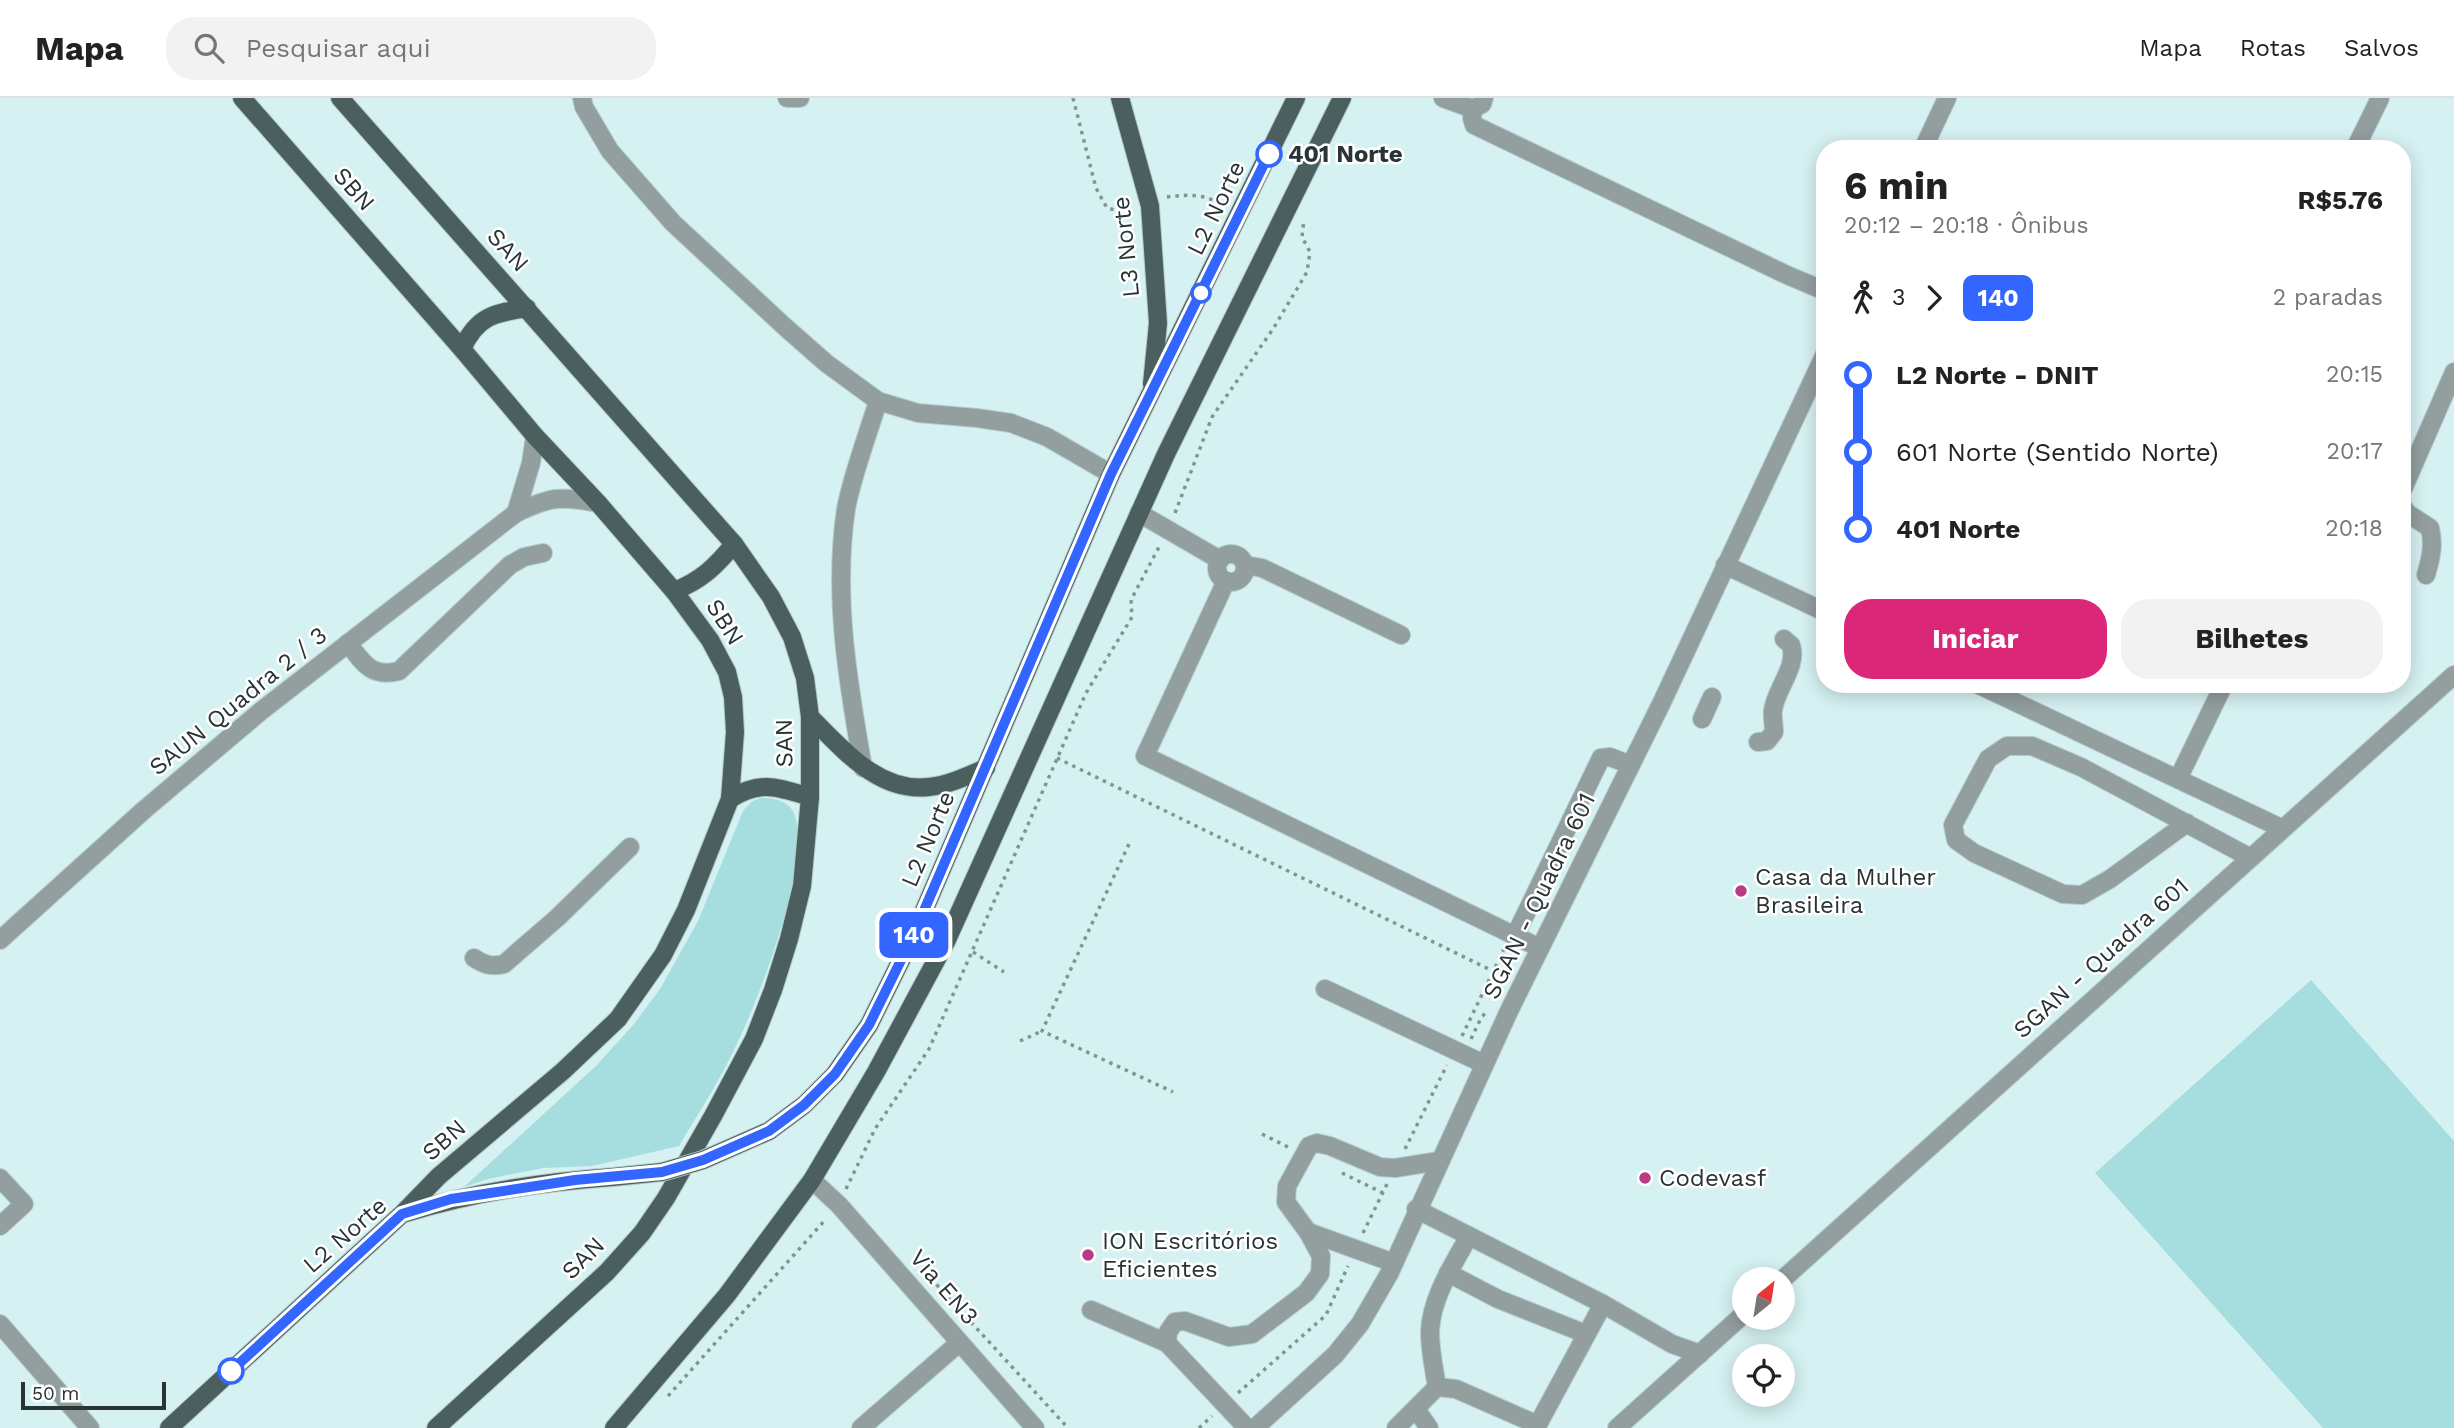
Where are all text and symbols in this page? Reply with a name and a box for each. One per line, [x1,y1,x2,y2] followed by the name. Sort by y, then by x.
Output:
[166,17,656,80] search box
[35,29,124,68] text: Mapa
[190,29,228,67] icon: search
[246,33,431,63] text: Pesquisar aqui
[2139,34,2202,62] text: Mapa
[2240,34,2306,62] text: Rotas
[2344,34,2419,62] text: Salvos
[1288,140,1403,168] place label: 401 Norte
[1256,141,1282,167] marker: 401 Norte
[1181,156,1251,260] street label: L2 Norte
[327,161,381,217] street label: SBN
[1844,164,1949,208] text: 6 min
[2298,185,2383,215] text: R$5.76
[1107,195,1145,299] street label: L3 Norte
[1844,212,2089,239] text: 20:12 – 20:18 · Ônibus
[481,223,535,277] street label: SAN
[1844,279,1882,317] icon: walk
[1915,279,1953,317] icon: forward
[1191,283,1211,303] unlabelled marker
[1892,284,1905,311] text: 3
[1977,284,2019,312] text: 140
[2273,284,2383,311] text: 2 paradas
[1896,360,2098,390] text: L2 Norte - DNIT
[2326,361,2383,388] text: 20:15
[1896,437,2219,467] text: 601 Norte (Sentido Norte)
[2327,438,2383,465] text: 20:17
[1896,514,2020,544] text: 401 Norte
[2325,515,2383,542] text: 20:18
[700,594,750,650] street label: SBN
[1844,599,2107,679] button: Iniciar
[2121,599,2383,679] button: Bilhetes
[144,621,332,781] street label: SAUN Quadra 2 / 3
[770,718,798,768] street label: SAN
[895,787,961,891] street label: L2 Norte
[1477,788,1601,1004] street label: SGAN - Quadra 601
[1755,863,1936,919] place label: Casa da Mulher Brasileira
[2008,872,2194,1044] street label: SGAN - Quadra 601
[1733,883,1749,899] marker: Casa da Mulher Brasileira
[874,912,954,958] line badge: 140
[893,921,935,949] text: 140
[416,1113,472,1167] street label: SBN
[1659,1164,1767,1192] place label: Codevasf
[1637,1170,1653,1186] marker: Codevasf
[298,1191,392,1279] street label: L2 Norte
[1102,1227,1278,1283] place label: ION Escritórios Eficientes
[556,1231,610,1285] street label: SAN
[904,1244,984,1330] street label: Via EN3
[1080,1247,1096,1263] marker: ION Escritórios Eficientes
[1732,1267,1796,1330] north arrow
[1732,1267,1795,1407] map controls
[1732,1344,1795,1407] button: locate
[218,1358,244,1384] unlabelled marker
[21,1379,166,1411] scale bar
[32,1382,79,1405] text: 50 m

